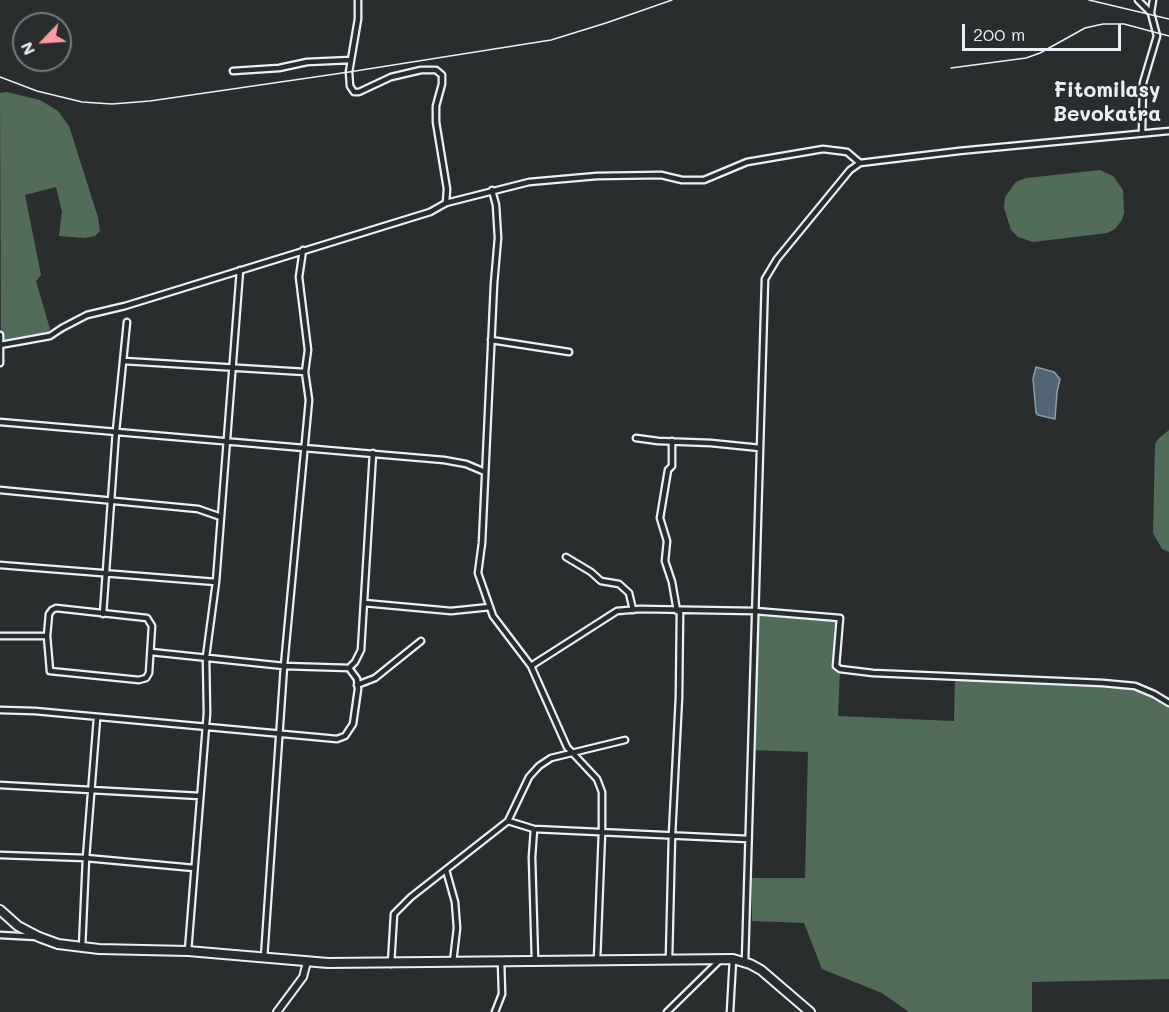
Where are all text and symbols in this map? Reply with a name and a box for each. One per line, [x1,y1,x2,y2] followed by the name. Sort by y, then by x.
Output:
[12,12,72,72] north arrow
[965,12,1124,50] scale bar
[973,22,1025,46] text: 200 m
[15,39,39,59] text: N
[1053,78,1161,128] district label: Fitomilasy Bevokatra

